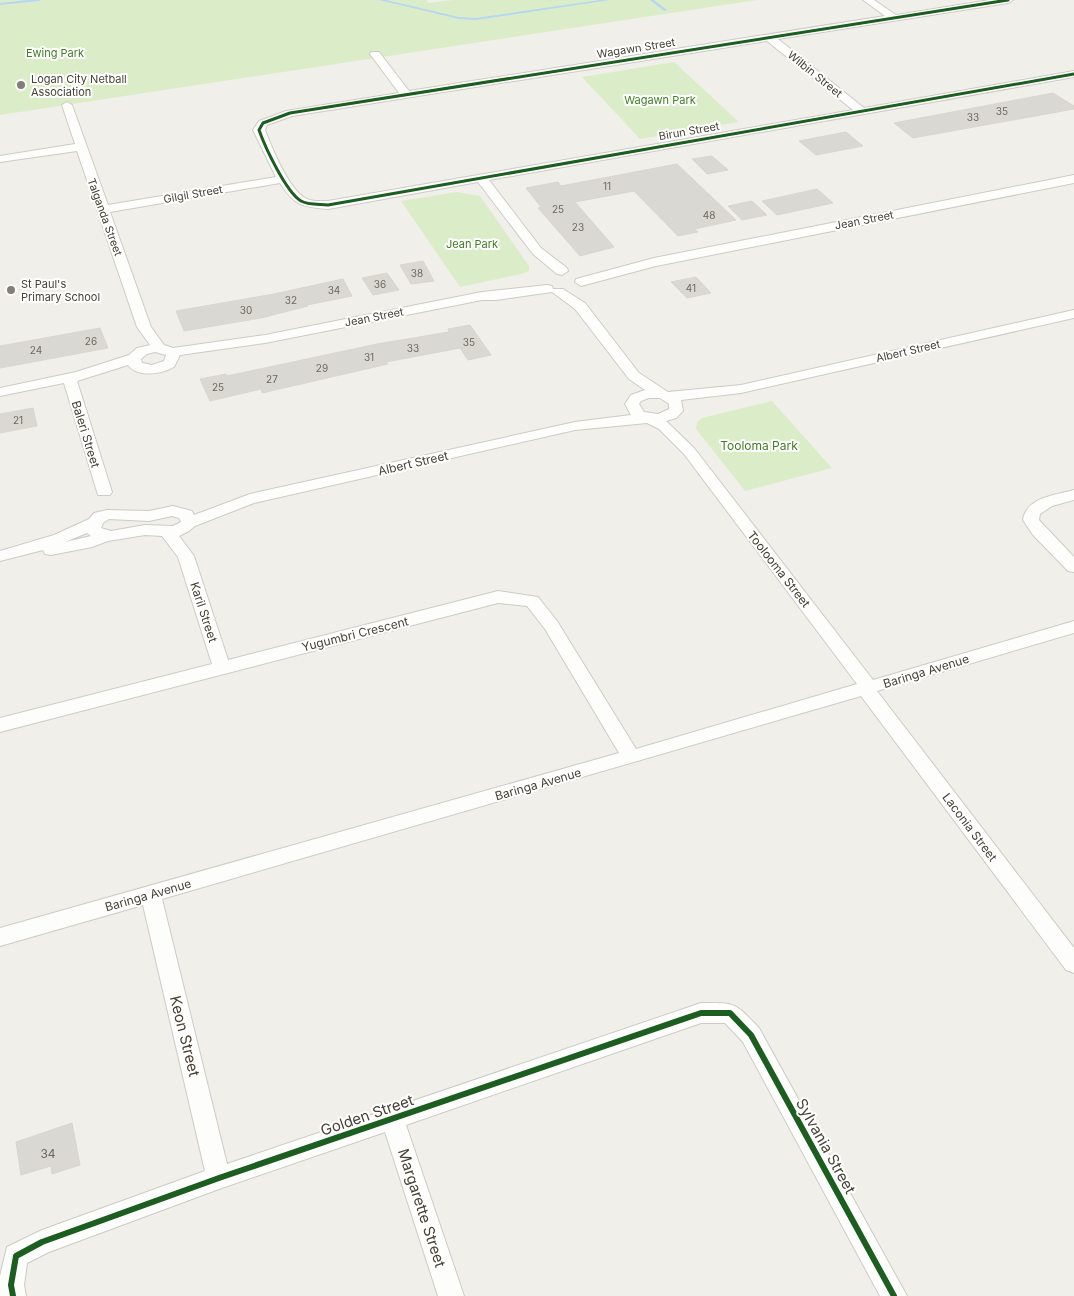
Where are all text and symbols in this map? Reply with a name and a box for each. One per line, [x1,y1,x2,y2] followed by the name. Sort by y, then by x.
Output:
[596,35,677,61] street label: Wagawn Street
[26,46,84,60] park label: Ewing Park
[785,48,845,101] street label: Wilbin Street
[31,72,127,99] place label: Logan City Netball Association
[15,79,27,91] marker: Logan City Netball Association
[624,93,696,107] park label: Wagawn Park
[996,105,1008,117] house number: 35
[967,111,979,123] house number: 33
[658,119,721,143] street label: Birun Street
[84,176,126,258] street label: Talganda Street
[603,180,611,192] house number: 11
[162,182,224,206] street label: Gilgil Street
[552,203,564,215] house number: 25
[833,207,895,233] street label: Jean Street
[703,209,715,221] house number: 48
[572,221,584,233] house number: 23
[446,237,498,251] park label: Jean Park
[411,267,423,279] house number: 38
[21,277,100,304] place label: St Paul's Primary School
[374,278,386,290] house number: 36
[686,282,696,294] house number: 41
[5,284,17,296] marker: St Paul's Primary School
[328,284,340,296] house number: 34
[285,294,297,306] house number: 32
[240,304,252,316] house number: 30
[343,304,405,330] street label: Jean Street
[85,335,97,347] house number: 26
[463,336,475,348] house number: 35
[875,337,942,365] street label: Albert Street
[407,342,419,354] house number: 33
[30,344,42,356] house number: 24
[364,351,374,363] house number: 31
[316,362,328,374] house number: 29
[266,373,278,385] house number: 27
[212,381,224,393] house number: 25
[69,399,103,469] street label: Baleri Street
[13,414,23,426] house number: 21
[720,438,798,453] park label: Tooloma Park
[377,448,450,478] street label: Albert Street
[744,528,814,610] street label: Toolooma Street
[187,580,221,644] street label: Karil Street
[300,613,410,655] street label: Yugumbri Crescent
[881,651,971,691] street label: Baringa Avenue
[493,765,583,803] street label: Baringa Avenue
[939,790,1001,864] street label: Laconia Street
[103,876,193,914] street label: Baringa Avenue
[166,994,204,1078] street label: Keon Street
[318,1090,416,1140] street label: Golden Street
[792,1095,860,1197] street label: Sylvania Street
[40,1146,56,1161] house number: 34
[394,1146,450,1270] street label: Margarette Street

